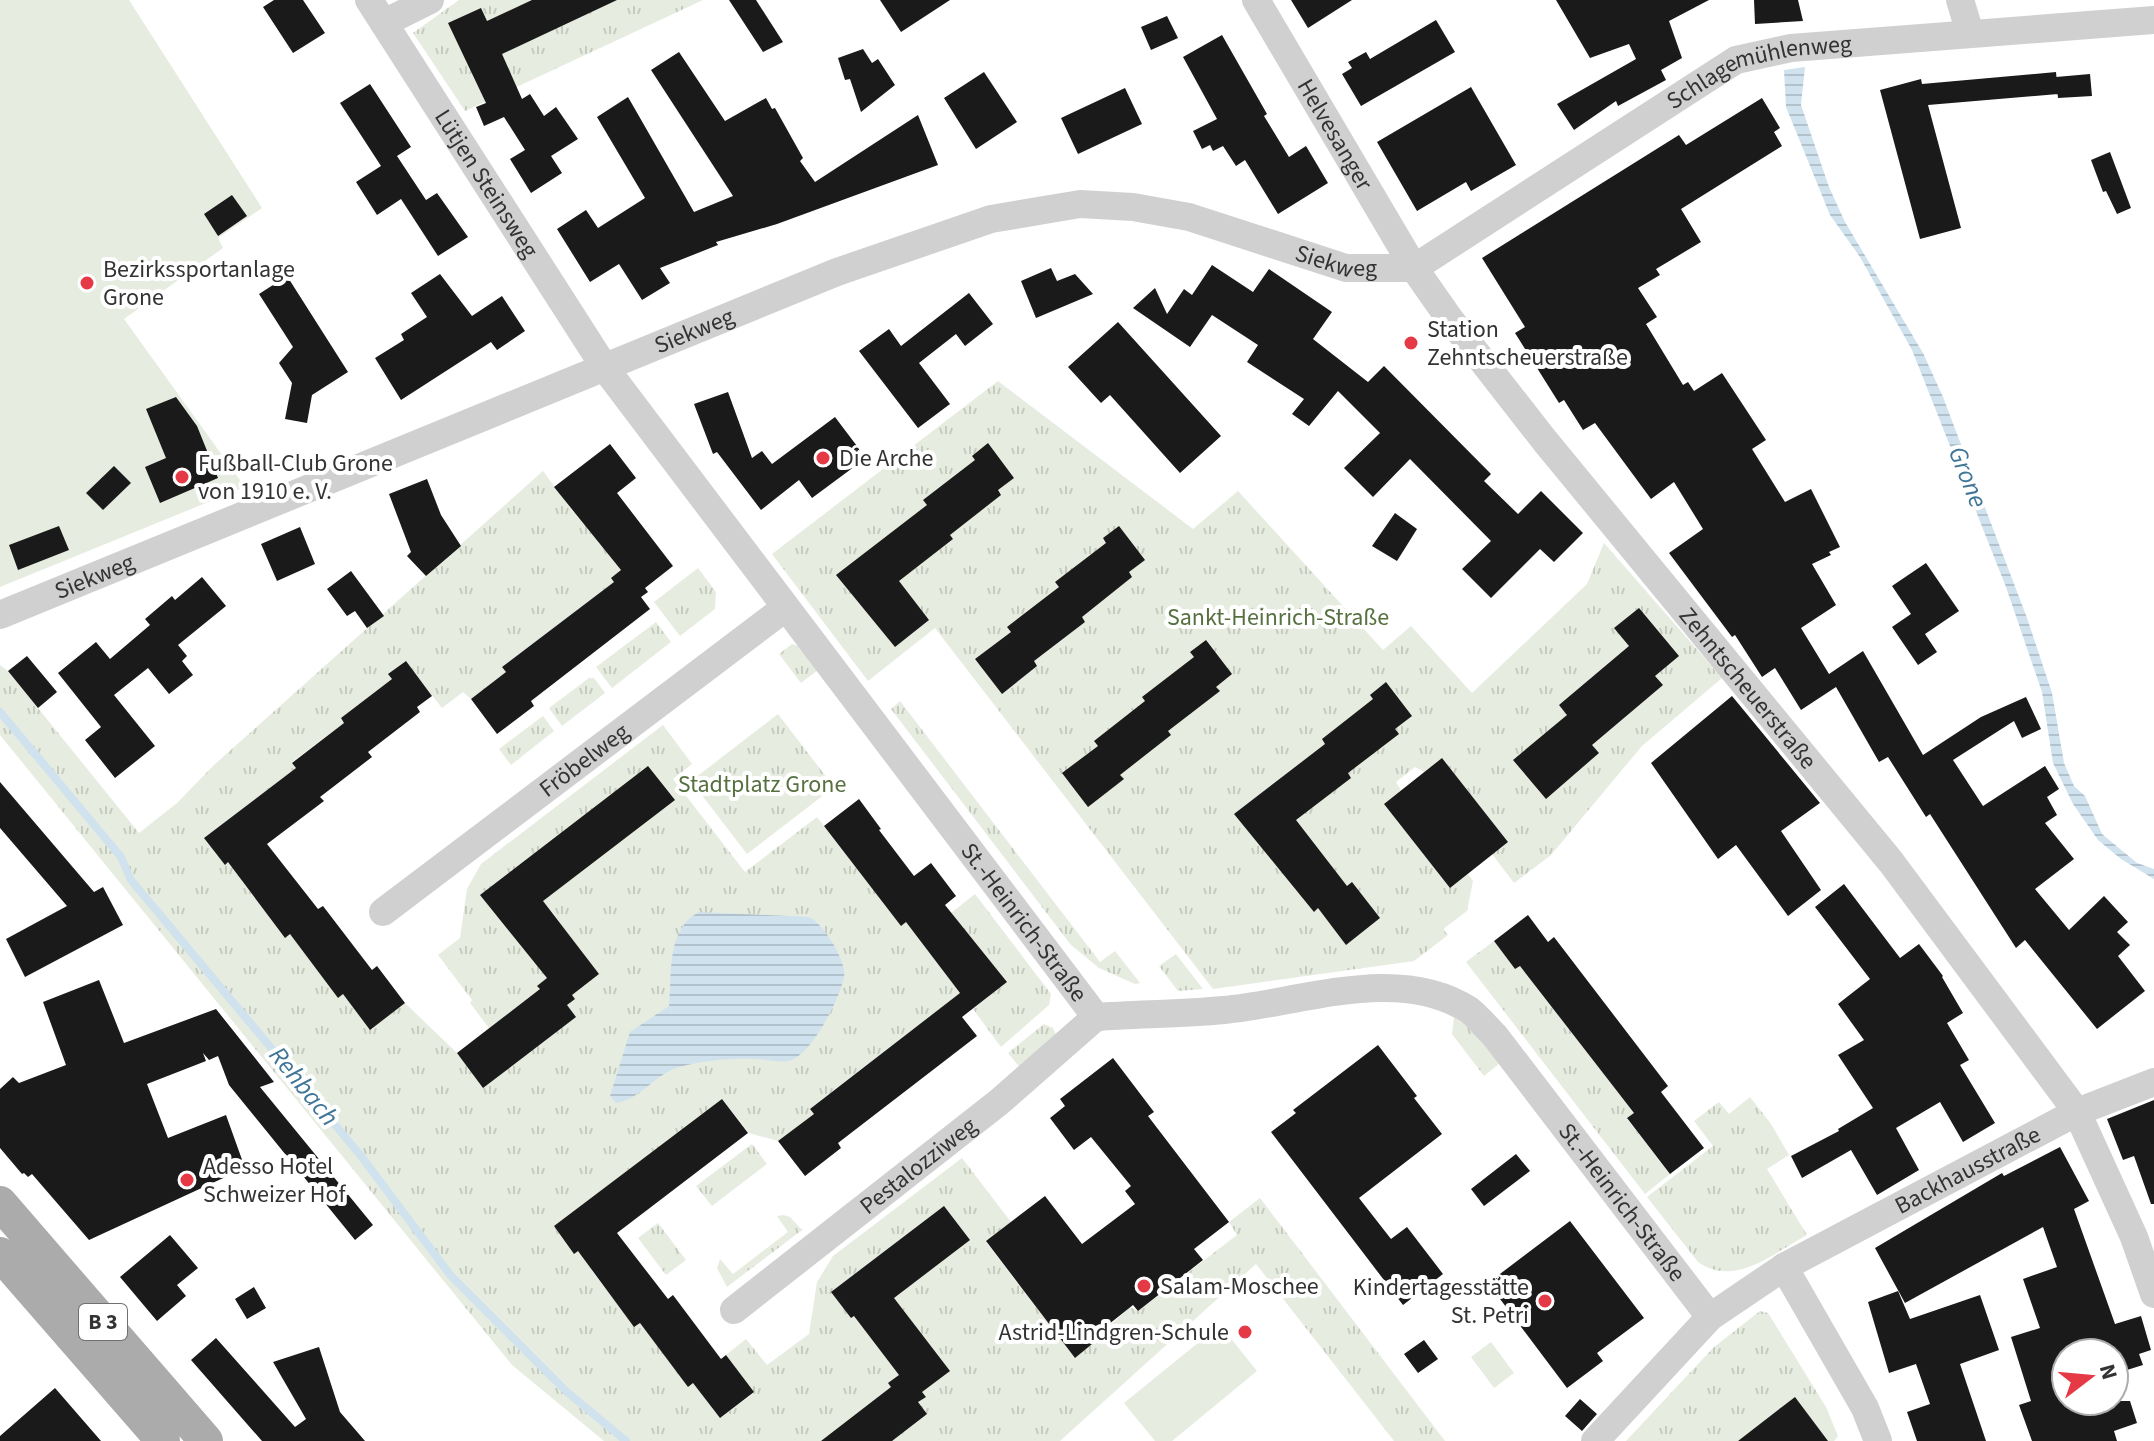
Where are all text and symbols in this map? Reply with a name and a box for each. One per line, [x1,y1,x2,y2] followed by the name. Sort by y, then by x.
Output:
[1659,26,1853,118] street label: Schlagemühlenweg
[1289,72,1382,197] street label: Helvesanger
[426,102,547,265] street label: Lütjen Steinsweg
[1291,235,1377,287] street label: Siekweg
[103,252,295,315] place label: Bezirkssportanlage Grone
[78,274,96,292] marker: Bezirkssportanlage Grone
[649,299,739,363] street label: Siekweg
[1427,312,1628,375] place label: Station Zehntscheuerstraße
[1402,334,1420,352] marker: Station Zehntscheuerstraße
[839,441,933,476] place label: Die Arche
[1939,441,1997,513] water label: Grone
[198,446,393,509] place label: Fußball-Club Grone von 1910 e. V.
[814,449,832,467] marker: Die Arche
[173,468,191,486] marker: Fußball-Club Grone von 1910 e. V.
[49,544,140,608] street label: Siekweg
[1671,599,1825,777] street label: Zehntscheuerstraße
[1167,600,1389,635] park label: Sankt-Heinrich-Straße
[532,714,636,806] street label: Fröbelweg
[678,767,846,802] park label: Stadtplatz Grone
[952,835,1096,1009] street label: St.-Heinrich-Straße
[260,1038,348,1134] water label: Rehbach
[852,1108,984,1223] street label: Pestalozziweg
[1550,1115,1694,1289] street label: St.-Heinrich-Straße
[1888,1117,2047,1223] street label: Backhausstraße
[203,1149,346,1212] place label: Adesso Hotel Schweizer Hof
[178,1171,196,1189] marker: Adesso Hotel Schweizer Hof
[1160,1269,1319,1304] place label: Salam-Moschee
[1353,1270,1529,1333] place label: Kindertagesstätte St. Petri
[1135,1277,1153,1295] marker: Salam-Moschee
[1536,1292,1554,1310] marker: Kindertagesstätte St. Petri
[79,1304,127,1340] road number: B 3
[999,1315,1229,1350] place label: Astrid-Lindgren-Schule
[1236,1323,1254,1341] marker: Astrid-Lindgren-Schule
[2050,1337,2130,1417] north arrow
[2091,1360,2126,1383] text: N

